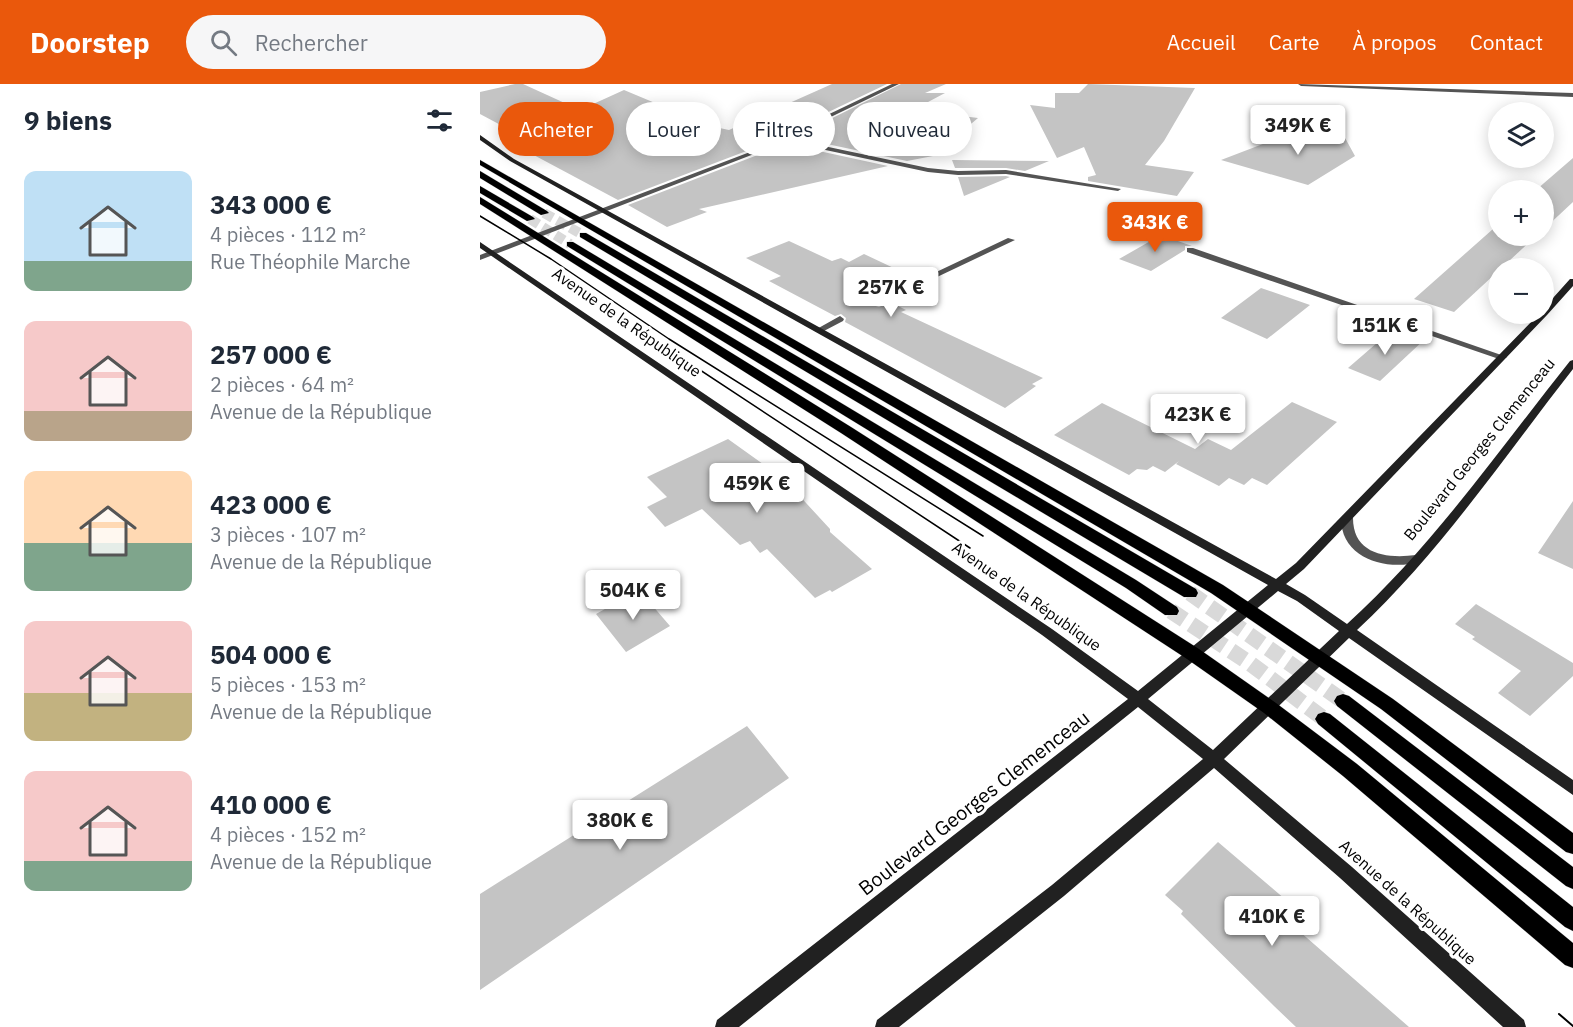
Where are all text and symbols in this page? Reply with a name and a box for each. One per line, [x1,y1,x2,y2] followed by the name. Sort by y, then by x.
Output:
[186,15,606,69] search box
[30,24,150,61] text: Doorstep
[207,26,240,59] icon: search
[255,28,368,57] text: Rechercher
[1167,28,1236,56] text: Accueil
[1269,28,1320,56] text: Carte
[1353,28,1437,56] text: À propos
[1470,28,1543,56] text: Contact
[498,102,614,156] chip: Acheter
[626,102,721,156] chip: Louer
[733,102,835,156] chip: Filtres
[847,102,972,156] chip: Nouveau
[1488,102,1554,324] map controls
[1488,102,1554,168] button: layers
[24,103,112,137] text: 9 biens
[423,104,456,137] icon: filters
[1249,105,1347,156] pin: 349K €
[1264,111,1332,138] text: 349K €
[1488,180,1554,246] button: +
[210,187,332,221] text: 343 000 €
[72,195,144,267] icon: home
[1106,202,1204,253] pin: 343K €
[1121,208,1189,235] text: 343K €
[210,221,366,248] text: 4 pièces · 112 m²
[210,248,411,275] text: Rue Théophile Marche
[1488,258,1554,324] button: −
[549,263,706,381] street label: Avenue de la République
[842,267,940,318] pin: 257K €
[857,273,925,300] text: 257K €
[1336,305,1434,356] pin: 151K €
[1351,311,1419,338] text: 151K €
[210,337,332,371] text: 257 000 €
[72,345,144,417] icon: home
[1399,354,1559,544] street label: Boulevard Georges Clemenceau
[210,371,354,398] text: 2 pièces · 64 m²
[1149,394,1247,445] pin: 423K €
[210,398,432,425] text: Avenue de la République
[1164,400,1232,427] text: 423K €
[708,463,806,514] pin: 459K €
[723,469,791,496] text: 459K €
[210,487,332,521] text: 423 000 €
[72,495,144,567] icon: home
[210,521,366,548] text: 3 pièces · 107 m²
[949,537,1106,655] street label: Avenue de la République
[210,548,432,575] text: Avenue de la République
[584,570,682,621] pin: 504K €
[599,576,667,603] text: 504K €
[210,637,332,671] text: 504 000 €
[72,645,144,717] icon: home
[210,671,366,698] text: 5 pièces · 153 m²
[210,698,432,725] text: Avenue de la République
[853,704,1095,901] street label: Boulevard Georges Clemenceau
[210,787,332,821] text: 410 000 €
[72,795,144,867] icon: home
[571,800,669,851] pin: 380K €
[586,806,654,833] text: 380K €
[210,821,366,848] text: 4 pièces · 152 m²
[1335,835,1481,969] street label: Avenue de la République
[210,848,432,875] text: Avenue de la République
[1223,896,1321,947] pin: 410K €
[1238,902,1306,929] text: 410K €

